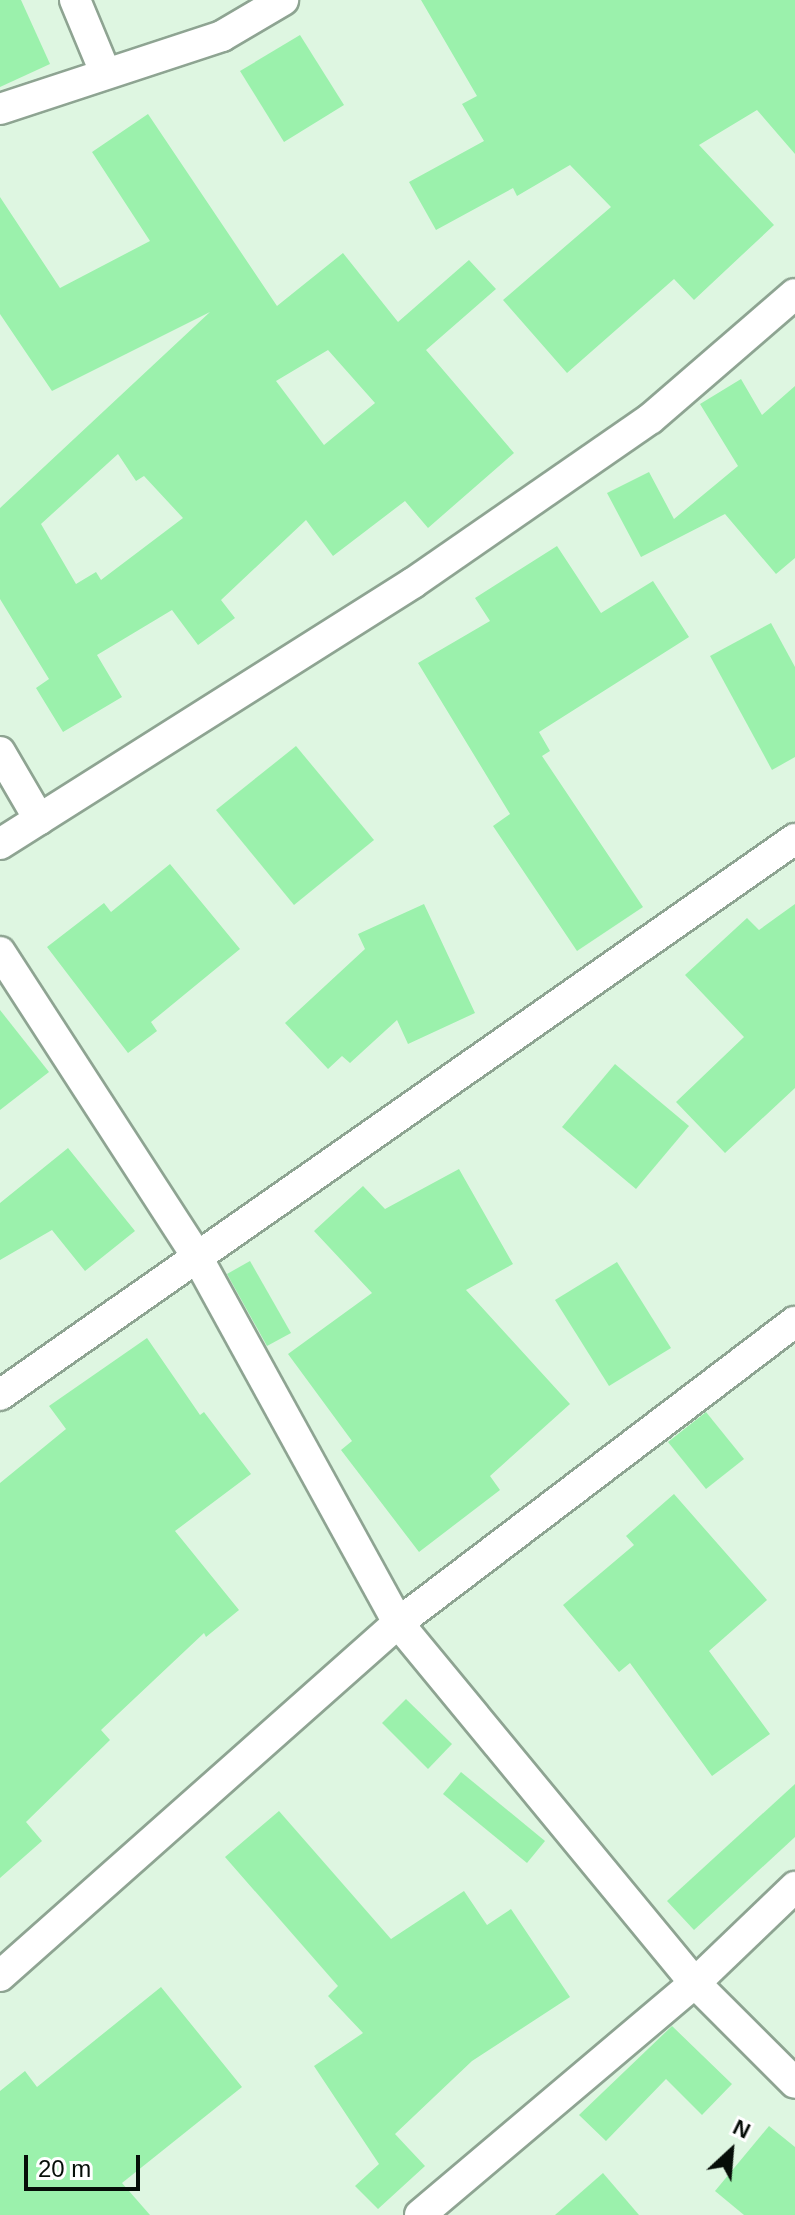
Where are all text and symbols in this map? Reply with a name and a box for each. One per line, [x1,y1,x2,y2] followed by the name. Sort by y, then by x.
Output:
[691,2111,771,2191] north arrow
[729,2114,754,2144] text: N
[28,2139,144,2189] scale bar
[38,2155,91,2182] text: 20 m

